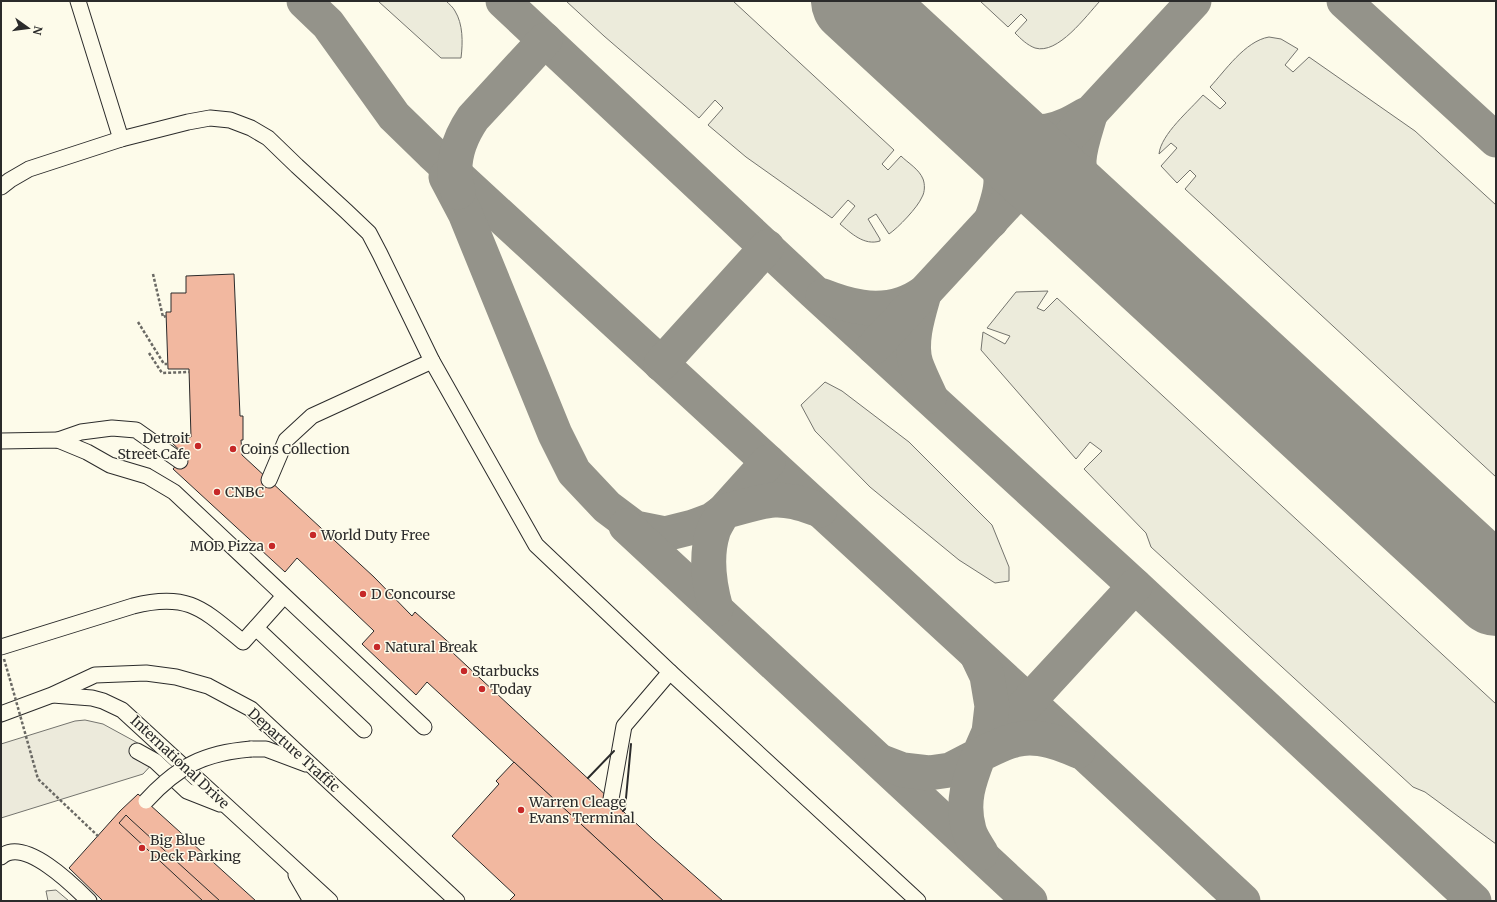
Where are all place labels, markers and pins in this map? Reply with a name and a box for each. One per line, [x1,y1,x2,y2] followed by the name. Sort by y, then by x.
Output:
[117,429,191,463] place label: Detroit Street Cafe
[241,440,350,458] place label: Coins Collection
[193,441,203,451] marker: Detroit Street Cafe
[228,444,238,454] marker: Coins Collection
[225,483,264,501] place label: CNBC
[212,487,222,497] marker: CNBC
[320,526,430,544] place label: World Duty Free
[308,530,318,540] marker: World Duty Free
[190,537,264,555] place label: MOD Pizza
[267,541,277,551] marker: MOD Pizza
[371,585,455,603] place label: D Concourse
[358,589,368,599] marker: D Concourse
[385,638,478,656] place label: Natural Break
[372,642,382,652] marker: Natural Break
[472,662,539,680] place label: Starbucks
[459,666,469,676] marker: Starbucks
[490,680,533,698] place label: Today
[477,684,487,694] marker: Today
[528,793,636,827] place label: Warren Cleage Evans Terminal
[516,805,526,815] marker: Warren Cleage Evans Terminal
[150,831,241,865] place label: Big Blue Deck Parking
[137,843,147,853] marker: Big Blue Deck Parking

